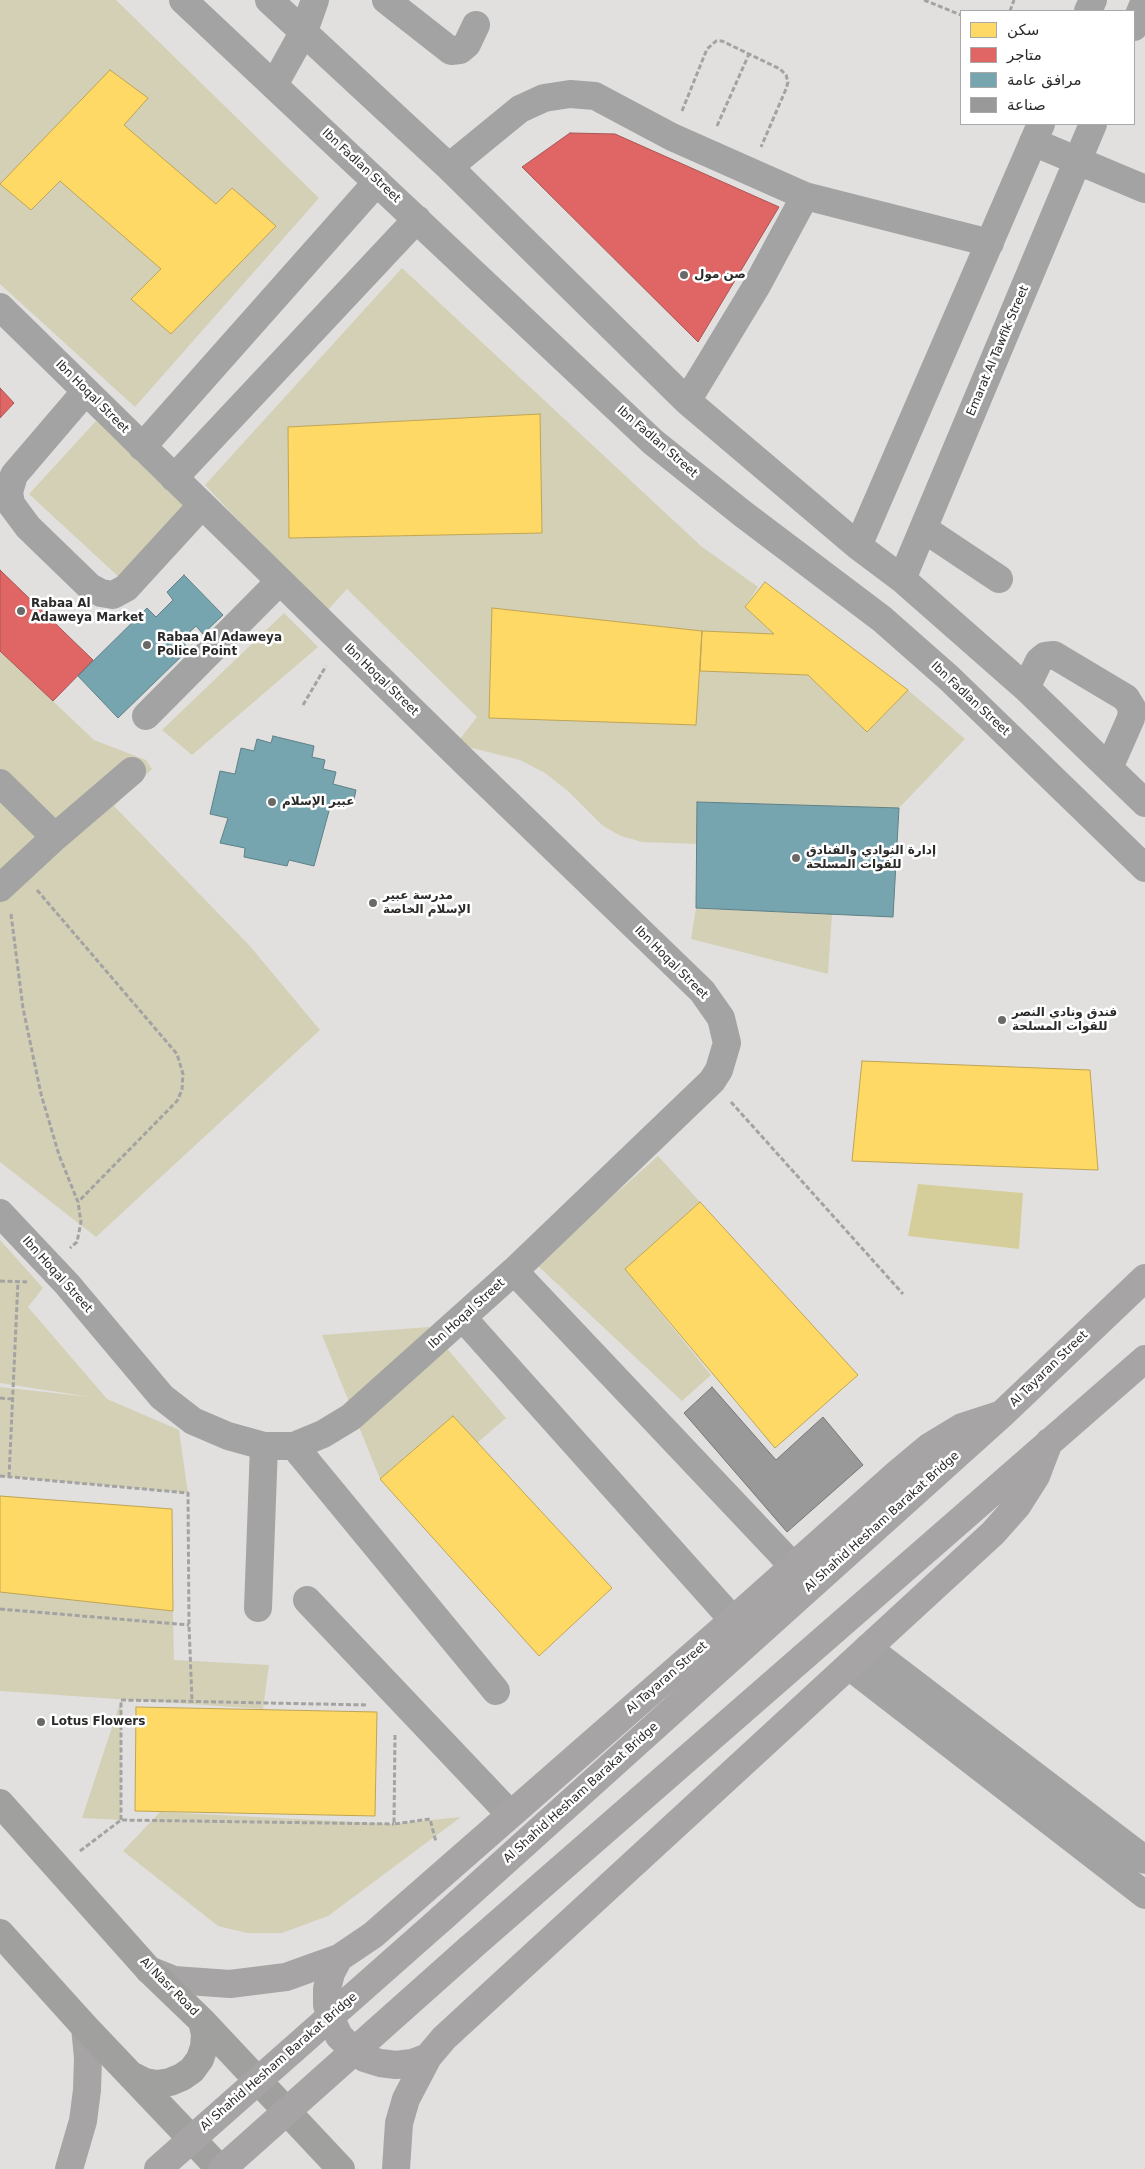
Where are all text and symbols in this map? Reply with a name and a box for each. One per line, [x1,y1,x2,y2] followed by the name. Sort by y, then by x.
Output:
[960,10,1135,125] legend
[1007,21,1039,39] text: سكن
[1007,46,1042,64] text: متاجر
[1007,71,1082,89] text: مرافق عامة
[1007,96,1046,114] text: صناعة
[319,126,403,206] street label: Ibn Fadlan Street
[694,268,746,282] place label: صن مول
[678,269,690,281] marker: صن مول
[964,284,1032,418] street label: Emarat Al Tawfik Street
[52,357,132,437] street label: Ibn Hoqal Street
[614,403,700,481] street label: Ibn Fadlan Street
[31,597,144,625] place label: Rabaa Al Adaweya Market
[15,605,27,617] marker: Rabaa Al Adaweya Market
[157,631,282,659] place label: Rabaa Al Adaweya Police Point
[141,639,153,651] marker: Rabaa Al Adaweya Police Point
[341,641,421,719] street label: Ibn Hoqal Street
[928,659,1012,739] street label: Ibn Fadlan Street
[282,795,354,809] place label: عبير الإسلام
[266,796,278,808] marker: عبير الإسلام
[806,844,936,872] place label: إدارة النوادي والفنادق للقوات المسلحة
[790,852,802,864] marker: إدارة النوادي والفنادق للقوات المسلحة
[383,889,471,917] place label: مدرسة عبير الإسلام الخاصة
[367,897,379,909] marker: مدرسة عبير الإسلام الخاصة
[631,923,711,1003] street label: Ibn Hoqal Street
[1012,1006,1117,1034] place label: فندق ونادي النصر للقوات المسلحة
[996,1014,1008,1026] marker: فندق ونادي النصر للقوات المسلحة
[19,1234,95,1316] street label: Ibn Hoqal Street
[426,1276,508,1352] street label: Ibn Hoqal Street
[1007,1328,1091,1410] street label: Al Tayaran Street
[802,1449,962,1595] street label: Al Shahid Hesham Barakat Bridge
[624,1639,710,1717] street label: Al Tayaran Street
[51,1715,145,1729] place label: Lotus Flowers
[35,1716,47,1728] marker: Lotus Flowers
[501,1720,661,1866] street label: Al Shahid Hesham Barakat Bridge
[137,1955,201,2019] street label: Al Nasr Road
[198,1990,360,2134] street label: Al Shahid Hesham Barakat Bridge

